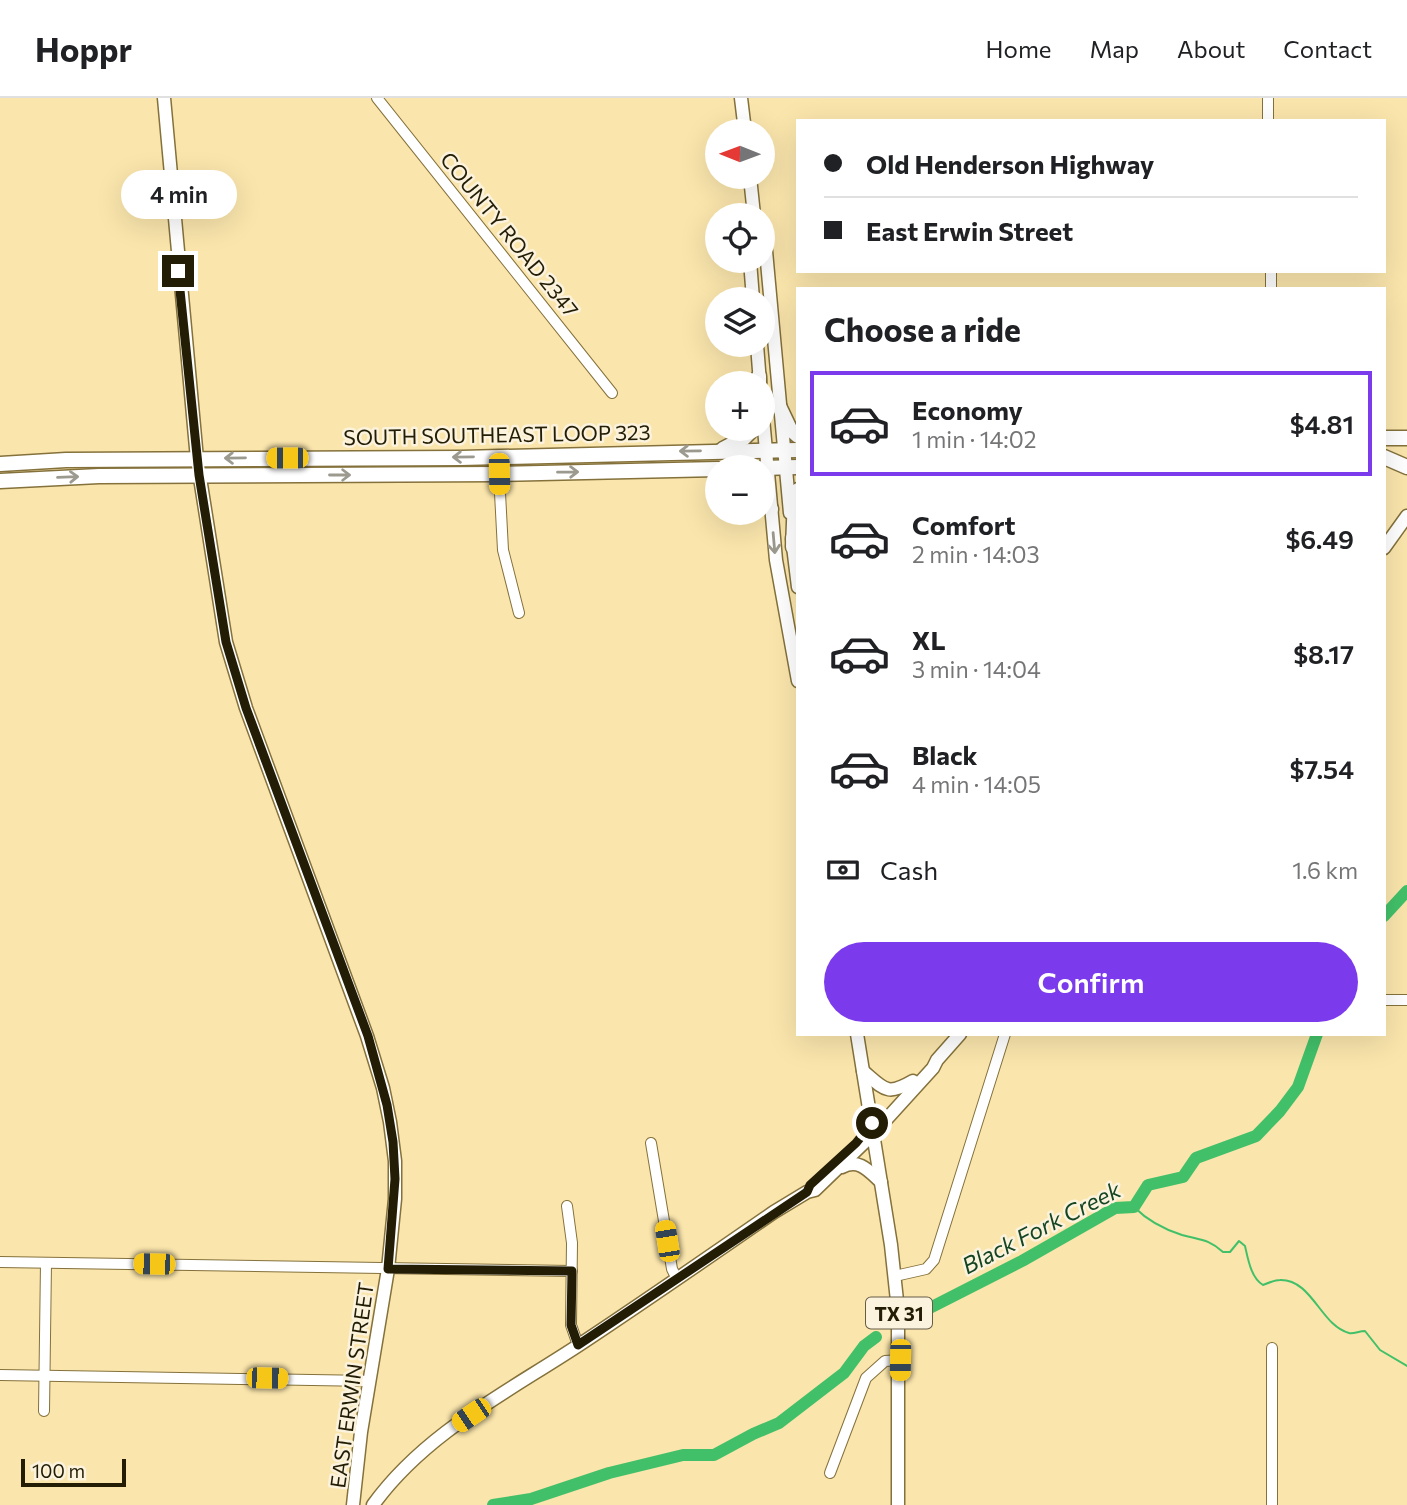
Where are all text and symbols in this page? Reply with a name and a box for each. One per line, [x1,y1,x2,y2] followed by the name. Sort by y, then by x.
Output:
[35,28,132,69] text: Hoppr
[986,34,1052,63] text: Home
[1090,34,1139,63] text: Map
[1177,34,1245,63] text: About
[1283,34,1372,63] text: Contact
[705,119,775,189] north arrow
[705,119,775,525] map controls
[436,146,584,322] street label: COUNTY ROAD 2347
[866,148,1154,179] text: Old Henderson Highway
[120,170,236,218] callout: 4 min
[150,180,208,208] text: 4 min
[705,203,775,273] button: locate
[866,215,1073,246] text: East Erwin Street
[162,255,194,287] route end
[705,287,775,357] button: layers
[824,309,1021,349] text: Choose a ride
[705,371,775,441] button: +
[828,392,891,455] icon: car
[912,394,1023,425] text: Economy
[1290,408,1354,439] text: $4.81
[343,419,651,449] street label: SOUTH SOUTHEAST LOOP 323
[912,425,1036,453] text: 1 min · 14:02
[679,445,702,458] one-way arrow
[267,448,309,469] car
[452,451,475,464] one-way arrow
[224,452,247,465] one-way arrow
[489,453,510,495] car
[705,455,775,525] button: −
[556,465,579,479] one-way arrow
[329,468,352,482] one-way arrow
[56,470,79,484] one-way arrow
[828,507,891,570] icon: car
[912,509,1015,540] text: Comfort
[1285,523,1354,554] text: $6.49
[768,532,781,554] one-way arrow
[912,540,1040,568] text: 2 min · 14:03
[828,622,891,685] icon: car
[912,624,946,655] text: XL
[1293,638,1354,669] text: $8.17
[912,655,1041,683] text: 3 min · 14:04
[828,737,891,800] icon: car
[912,739,978,770] text: Black
[1289,753,1354,784] text: $7.54
[912,770,1041,798] text: 4 min · 14:05
[824,851,862,889] icon: cash
[880,854,938,885] text: Cash
[1292,856,1358,884] text: 1.6 km
[824,942,1358,1022] button: Confirm
[856,1107,888,1139] route start
[957,1175,1126,1279] water label: Black Fork Creek
[654,1219,681,1263] car
[133,1253,176,1275] car
[324,1280,378,1490] street label: EAST ERWIN STREET
[866,1298,932,1329] road number: TX 31
[890,1339,911,1381] car
[246,1367,289,1389] car
[448,1395,495,1435] car
[21,1456,126,1488] scale bar
[32,1459,85,1482] text: 100 m

